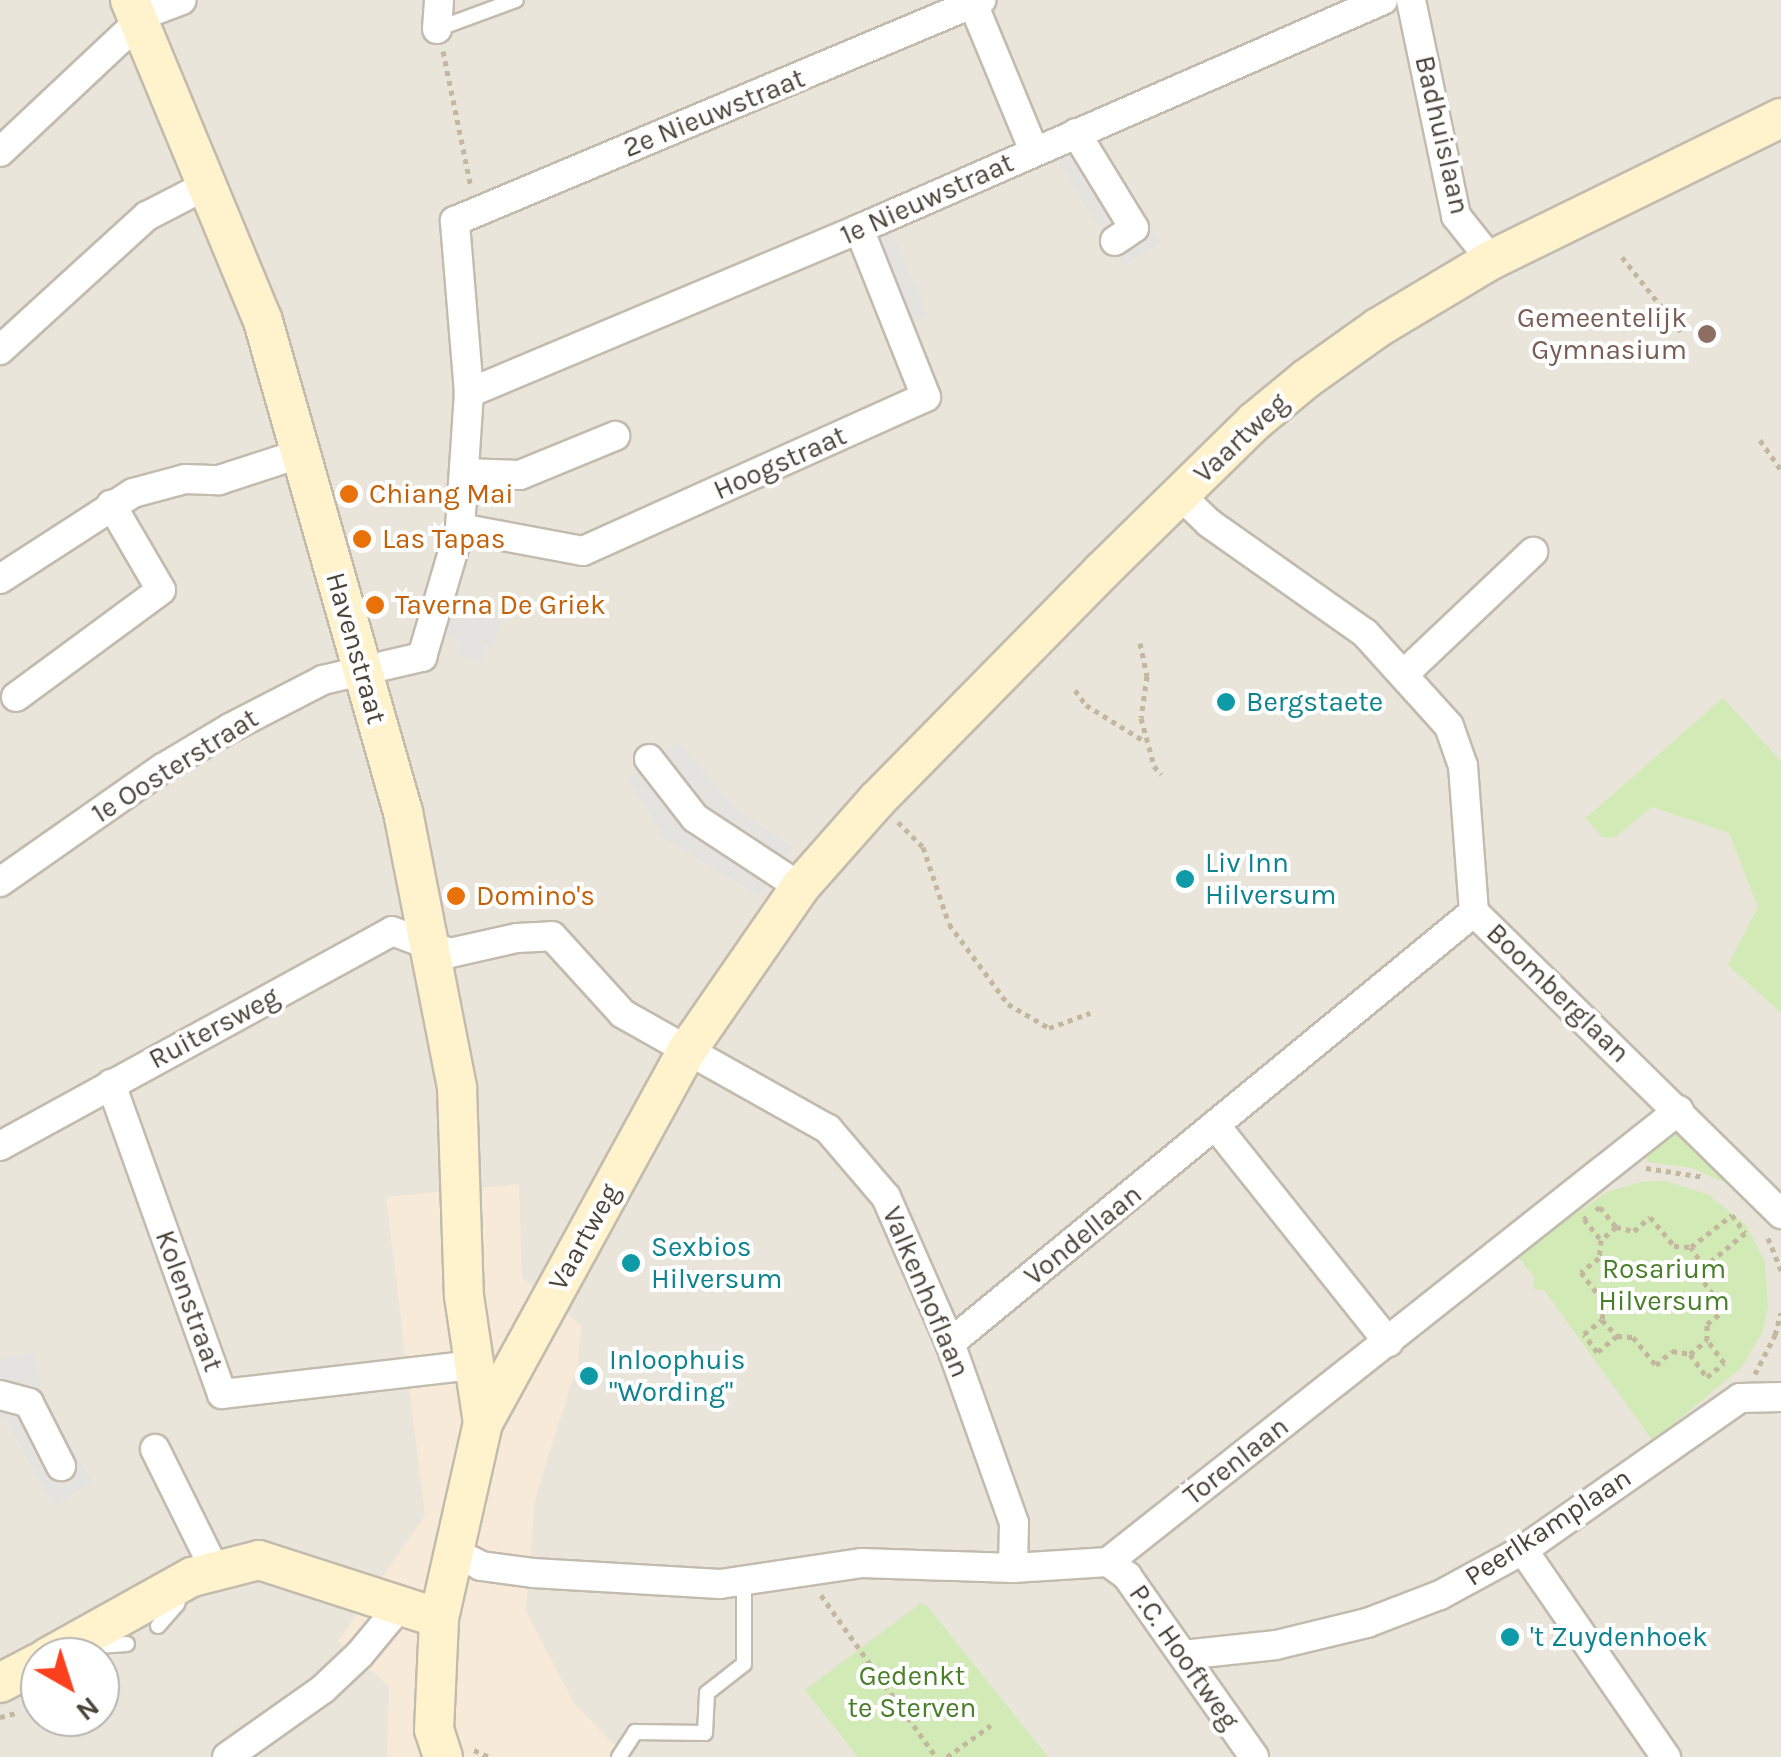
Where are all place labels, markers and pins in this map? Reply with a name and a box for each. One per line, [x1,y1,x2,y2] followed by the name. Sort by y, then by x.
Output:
[1517,301,1687,367] place label: Gemeentelijk Gymnasium
[1696,323,1718,345] marker: Gemeentelijk Gymnasium
[369,477,514,511] place label: Chiang Mai
[338,483,360,505] marker: Chiang Mai
[382,522,505,556] place label: Las Tapas
[351,528,373,550] marker: Las Tapas
[395,588,606,622] place label: Taverna De Griek
[364,594,386,616] marker: Taverna De Griek
[1246,685,1383,719] place label: Bergstaete
[1215,691,1237,713] marker: Bergstaete
[1205,846,1336,912] place label: Liv Inn Hilversum
[1174,868,1196,890] marker: Liv Inn Hilversum
[476,879,595,913] place label: Domino's
[445,885,467,907] marker: Domino's
[651,1230,782,1296] place label: Sexbios Hilversum
[620,1252,642,1274] marker: Sexbios Hilversum
[609,1343,745,1409] place label: Inloophuis "Wording"
[578,1365,600,1387] marker: Inloophuis "Wording"
[1530,1620,1708,1654] place label: 't Zuydenhoek
[1499,1626,1521,1648] marker: 't Zuydenhoek

